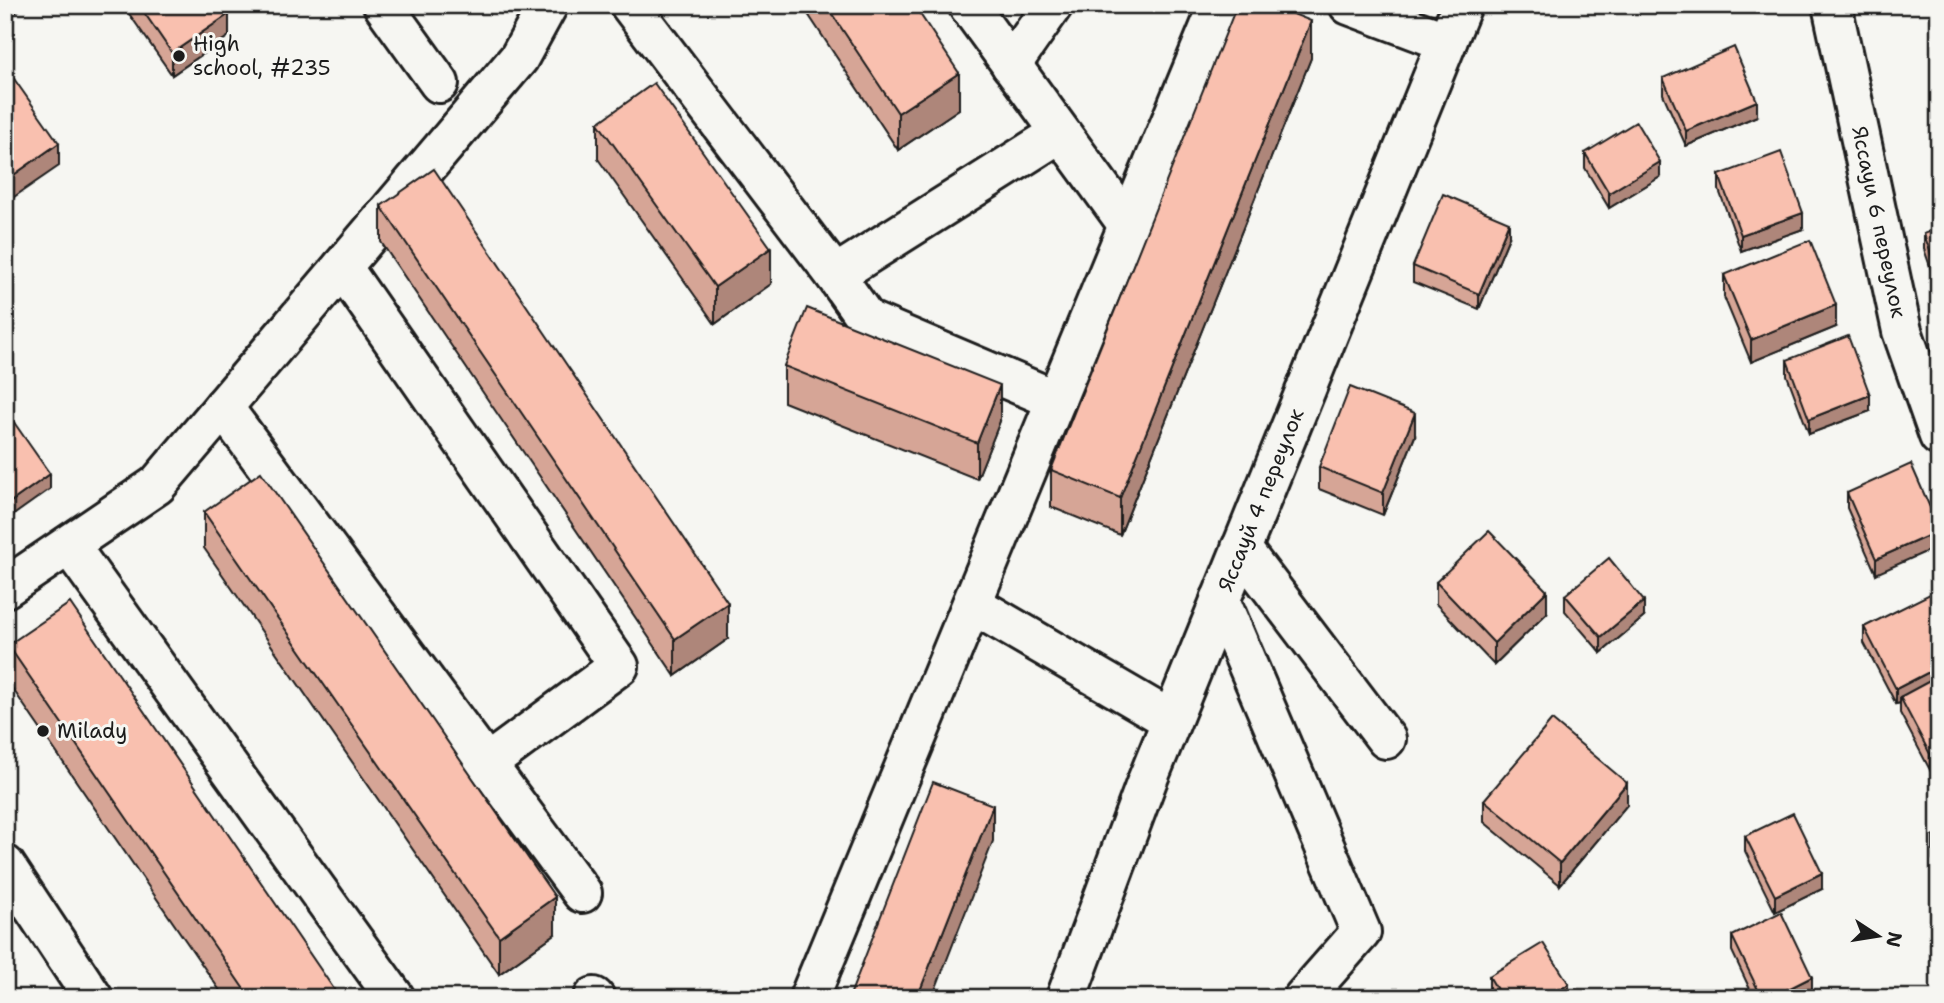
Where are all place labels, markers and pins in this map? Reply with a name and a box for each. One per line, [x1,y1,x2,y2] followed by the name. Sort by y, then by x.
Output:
[193,30,331,82] place label: High school, #235
[171,48,187,64] marker: High school, #235
[57,717,127,745] place label: Milady
[35,723,51,739] marker: Milady

